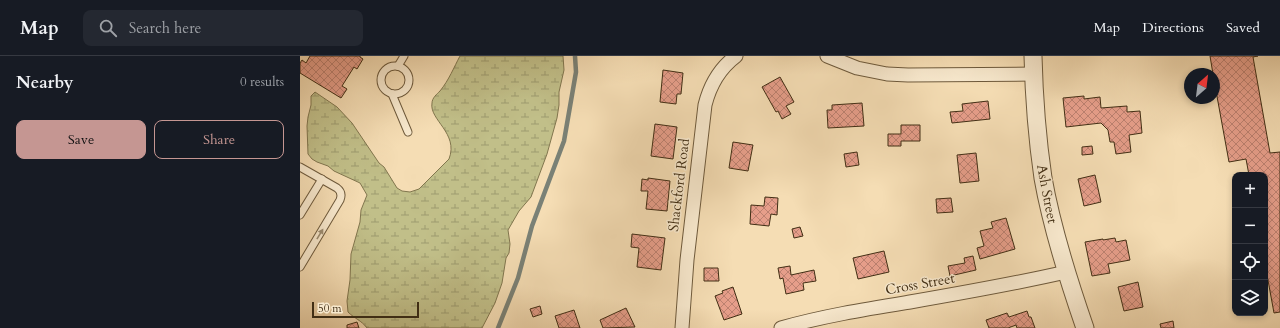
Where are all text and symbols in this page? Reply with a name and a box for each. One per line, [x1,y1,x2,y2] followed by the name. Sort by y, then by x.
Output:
[83,10,363,46] search box
[20,15,59,41] text: Map
[97,17,119,39] icon: search
[129,18,201,38] text: Search here
[1094,18,1120,37] text: Map
[1142,18,1204,37] text: Directions
[1226,18,1260,37] text: Saved
[1184,68,1220,104] north arrow
[16,71,73,94] text: Nearby
[240,73,284,91] text: 0 results
[16,120,146,159] button: Save
[154,120,284,159] button: Share
[664,137,694,233] street label: Shackford Road
[1032,163,1062,226] street label: Ash Street
[1232,172,1268,316] map controls
[1232,172,1268,208] button: +
[1232,208,1268,244] button: −
[316,229,324,239] one-way arrow
[1232,244,1268,280] button: locate
[884,268,957,299] street label: Cross Street
[1232,280,1268,316] button: layers
[312,300,419,319] scale bar
[318,301,342,316] text: 50 m

